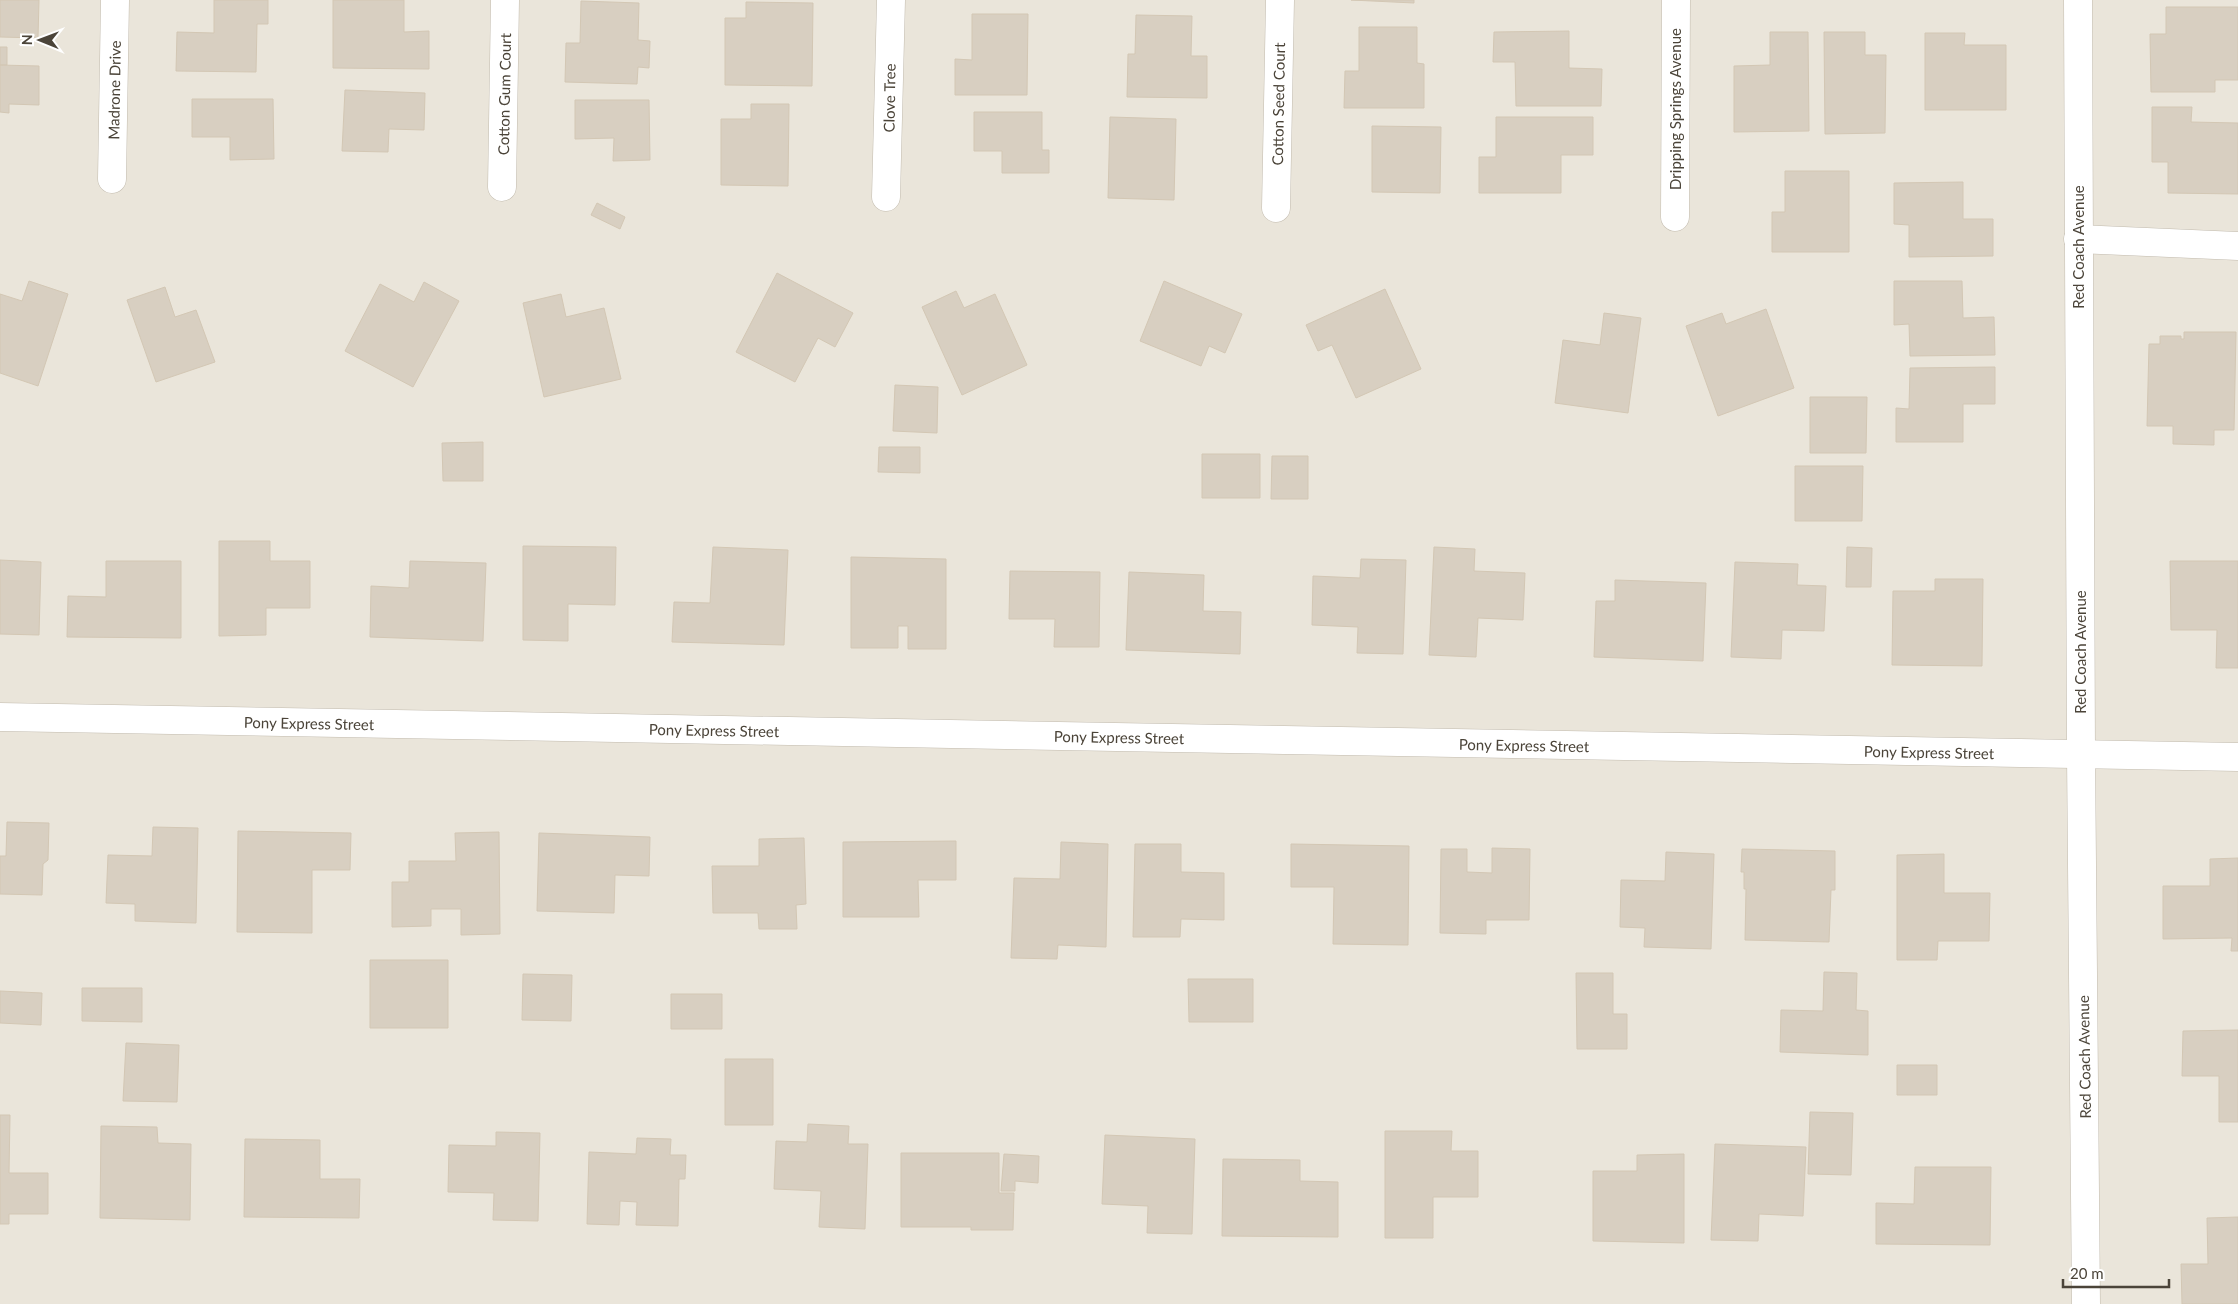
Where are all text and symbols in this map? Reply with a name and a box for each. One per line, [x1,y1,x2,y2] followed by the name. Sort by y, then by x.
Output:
[15,15,65,65] north arrow
[1666,28,1684,190] street label: Dripping Springs Avenue
[494,32,514,155] street label: Cotton Gum Court
[18,34,35,45] text: N
[104,40,124,140] street label: Madrone Drive
[1268,42,1288,166] street label: Cotton Seed Court
[879,63,899,133] street label: Clove Tree
[2069,185,2087,309] street label: Red Coach Avenue
[2071,590,2089,714] street label: Red Coach Avenue
[244,713,375,733] street label: Pony Express Street
[649,720,780,740] street label: Pony Express Street
[1054,727,1185,747] street label: Pony Express Street
[1459,735,1590,755] street label: Pony Express Street
[1864,742,1995,762] street label: Pony Express Street
[2074,995,2094,1119] street label: Red Coach Avenue
[2063,1256,2169,1288] scale bar
[2070,1264,2104,1282] text: 20 m

